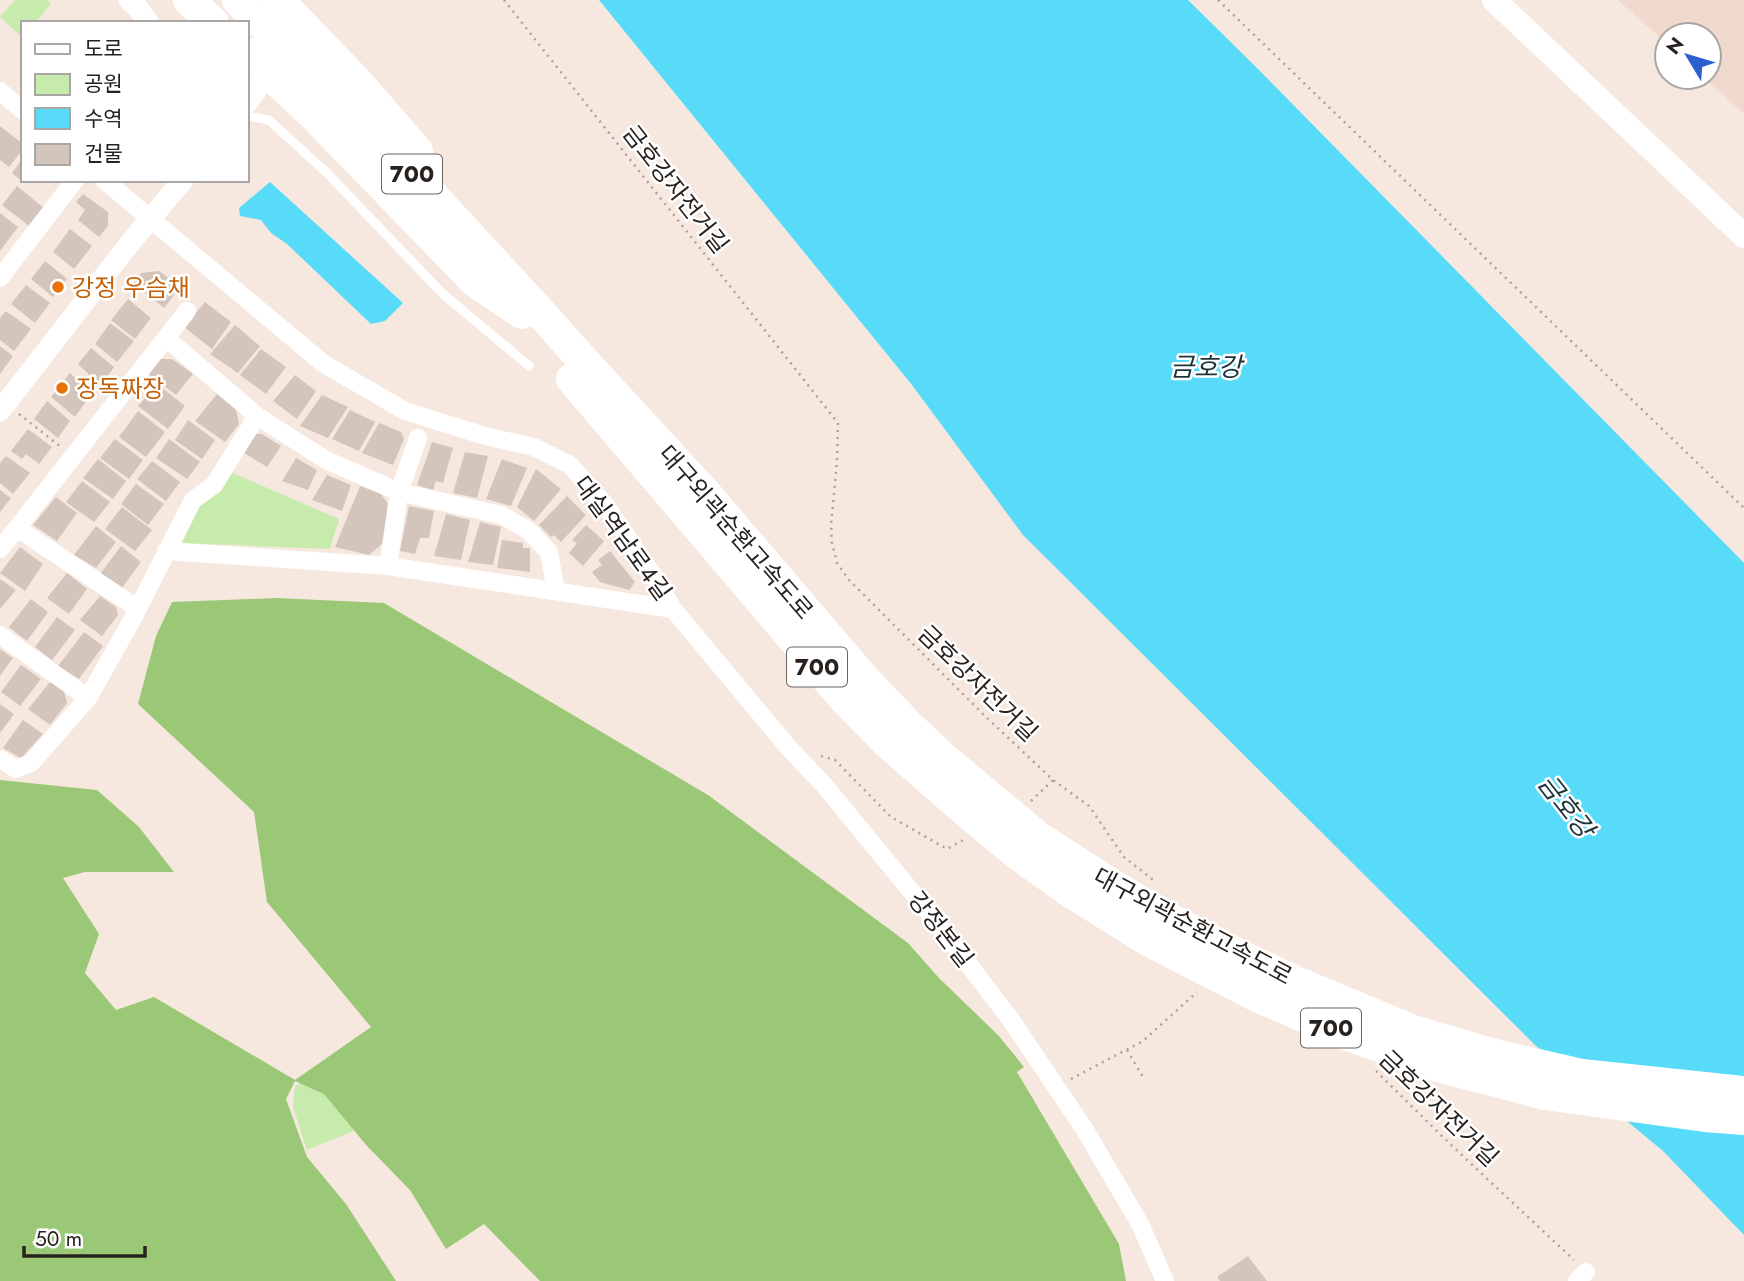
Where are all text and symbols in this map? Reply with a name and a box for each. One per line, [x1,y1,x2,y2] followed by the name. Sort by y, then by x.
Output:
[21,21,248,182] legend
[1653,21,1723,91] north arrow
[1660,32,1690,60] text: N
[84,34,123,64] text: 도로
[84,69,123,99] text: 공원
[84,104,123,134] text: 수역
[615,117,737,261] street label: 금호강자전거길
[84,139,123,169] text: 건물
[382,154,442,194] road number: 700
[72,270,190,305] place label: 강정 우슴채
[50,279,66,295] marker: 강정 우슴채
[1170,348,1245,386] water label: 금호강
[76,371,164,406] place label: 장독짜장
[54,380,70,396] marker: 장독짜장
[650,437,822,627] street label: 대구외곽순환고속도로
[566,468,680,608] street label: 대실역남로4길
[910,617,1046,749] street label: 금호강자전거길
[787,648,847,687] road number: 700
[1529,766,1605,848] water label: 금호강
[1087,859,1299,993] street label: 대구외곽순환고속도로
[900,883,982,975] street label: 강정본길
[1301,1009,1361,1048] road number: 700
[1371,1042,1507,1174] street label: 금호강자전거길
[24,1214,145,1258] scale bar
[35,1224,82,1254] text: 50 m

